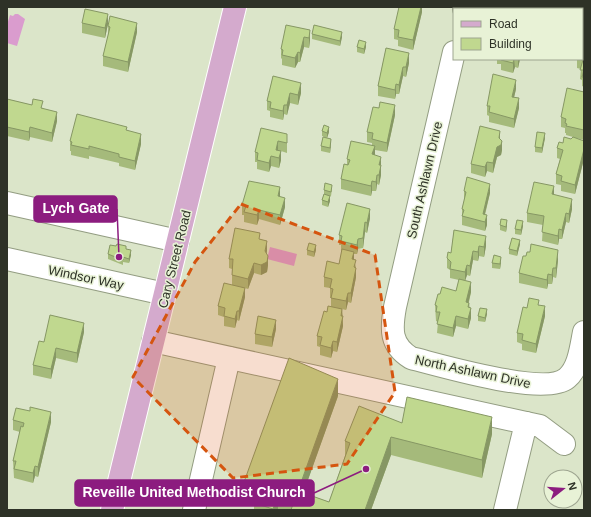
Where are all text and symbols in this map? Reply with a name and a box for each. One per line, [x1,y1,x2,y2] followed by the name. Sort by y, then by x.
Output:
[453,8,583,60] legend
[489,17,518,31] text: Road
[489,37,532,51] text: Building
[404,120,445,240] street label: South Ashlawn Drive
[34,196,117,222] callout: Lych Gate
[42,200,110,216] text: Lych Gate
[155,209,194,310] street label: Cary Street Road
[47,262,126,293] street label: Windsor Way
[414,352,532,391] street label: North Ashlawn Drive
[543,469,583,509] north arrow
[75,480,314,506] callout: Reveille United Methodist Church
[566,481,579,492] text: N
[82,484,306,500] text: Reveille United Methodist Church

